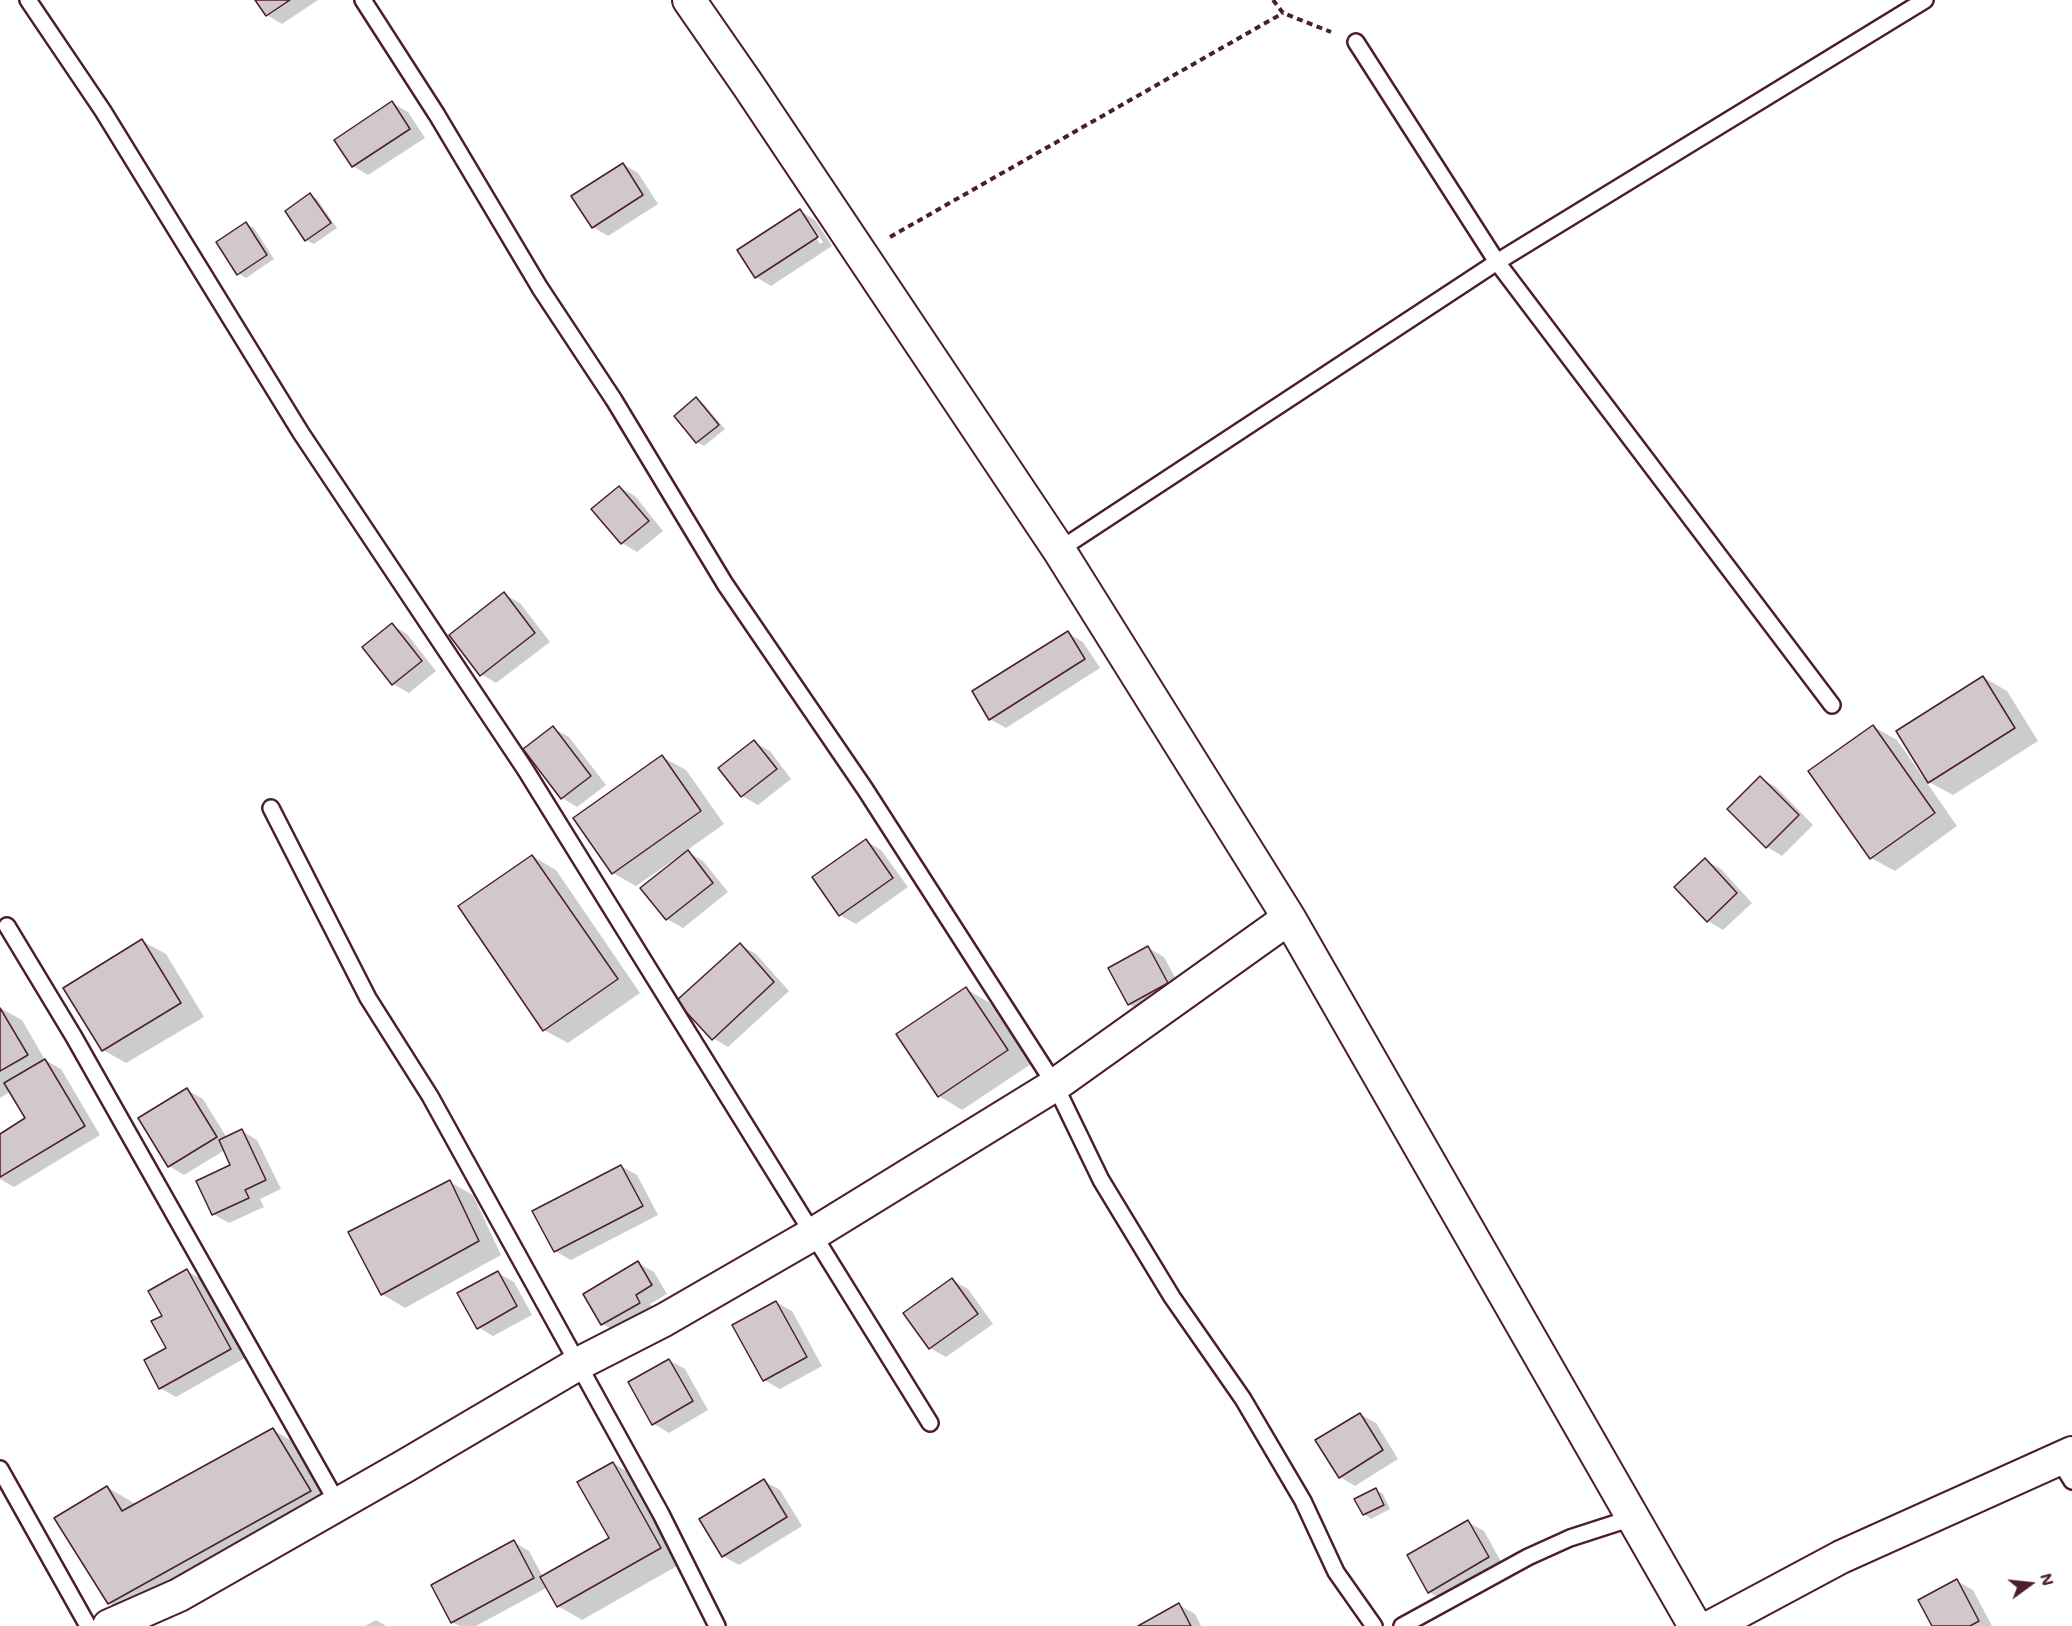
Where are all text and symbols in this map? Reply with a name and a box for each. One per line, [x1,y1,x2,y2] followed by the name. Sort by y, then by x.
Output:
[2000,1554,2060,1614] north arrow
[2036,1571,2060,1588] text: N

